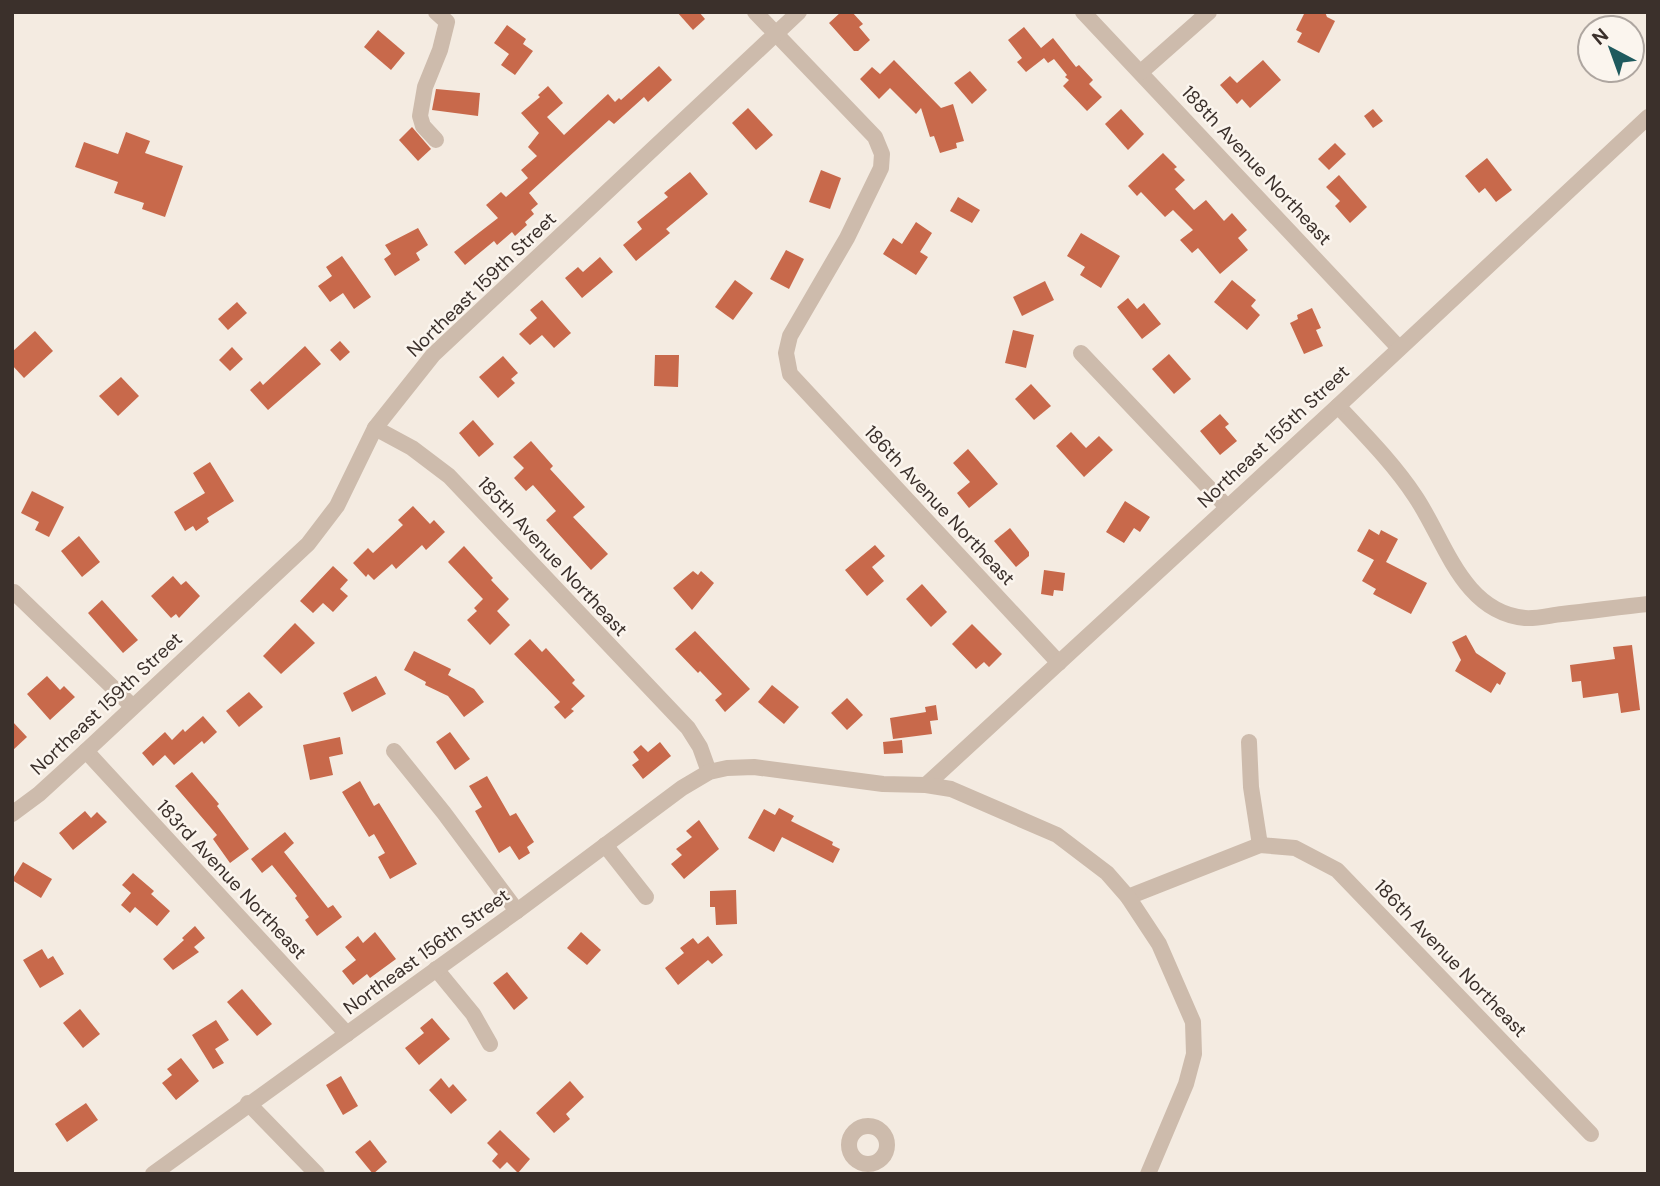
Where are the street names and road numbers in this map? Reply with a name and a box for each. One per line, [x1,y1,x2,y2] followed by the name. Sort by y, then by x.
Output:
[1176,80,1337,251] street label: 188th Avenue Northeast
[401,206,562,362] street label: Northeast 159th Street
[1192,359,1355,513] street label: Northeast 155th Street
[859,420,1020,591] street label: 186th Avenue Northeast
[472,471,633,642] street label: 185th Avenue Northeast
[25,626,188,780] street label: Northeast 159th Street
[151,794,312,964] street label: 183rd Avenue Northeast
[1369,874,1533,1043] street label: 186th Avenue Northeast
[338,883,514,1020] street label: Northeast 156th Street

